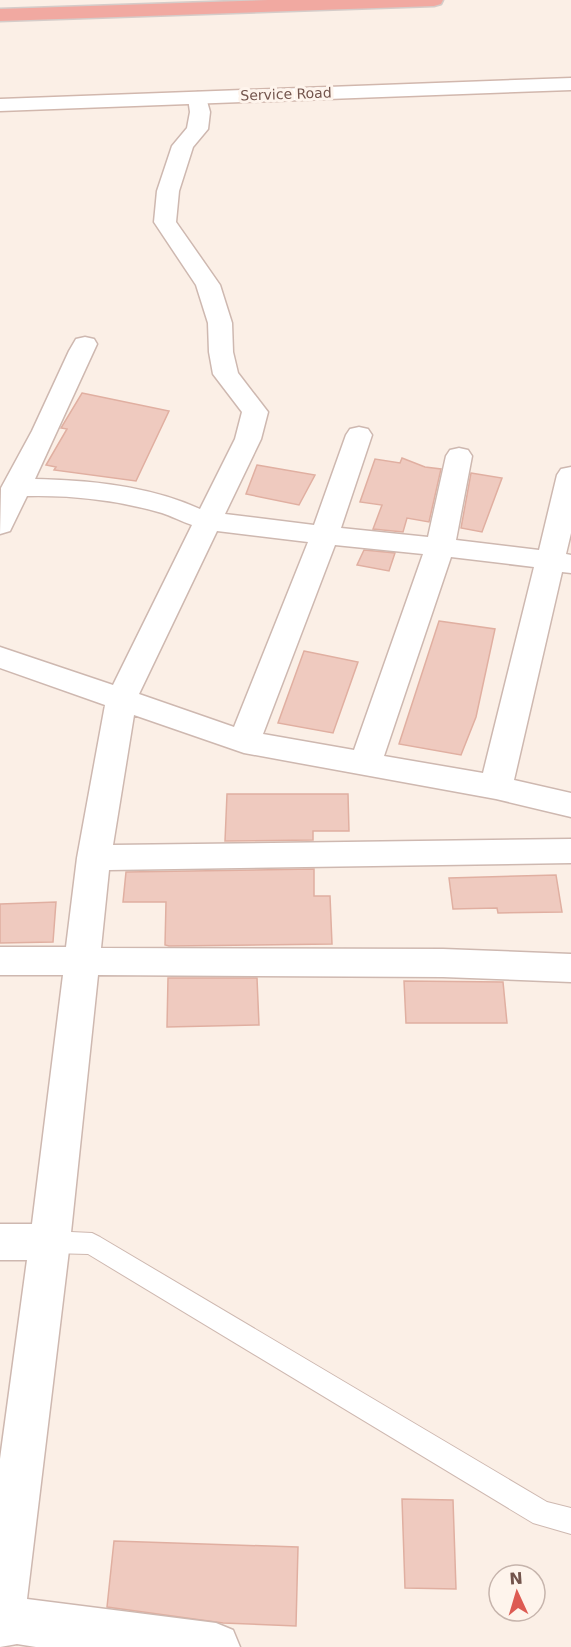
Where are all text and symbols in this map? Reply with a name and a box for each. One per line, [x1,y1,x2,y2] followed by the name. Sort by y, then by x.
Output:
[240,84,332,104] street label: Service Road
[487,1563,547,1623] north arrow
[509,1569,523,1588] text: N

